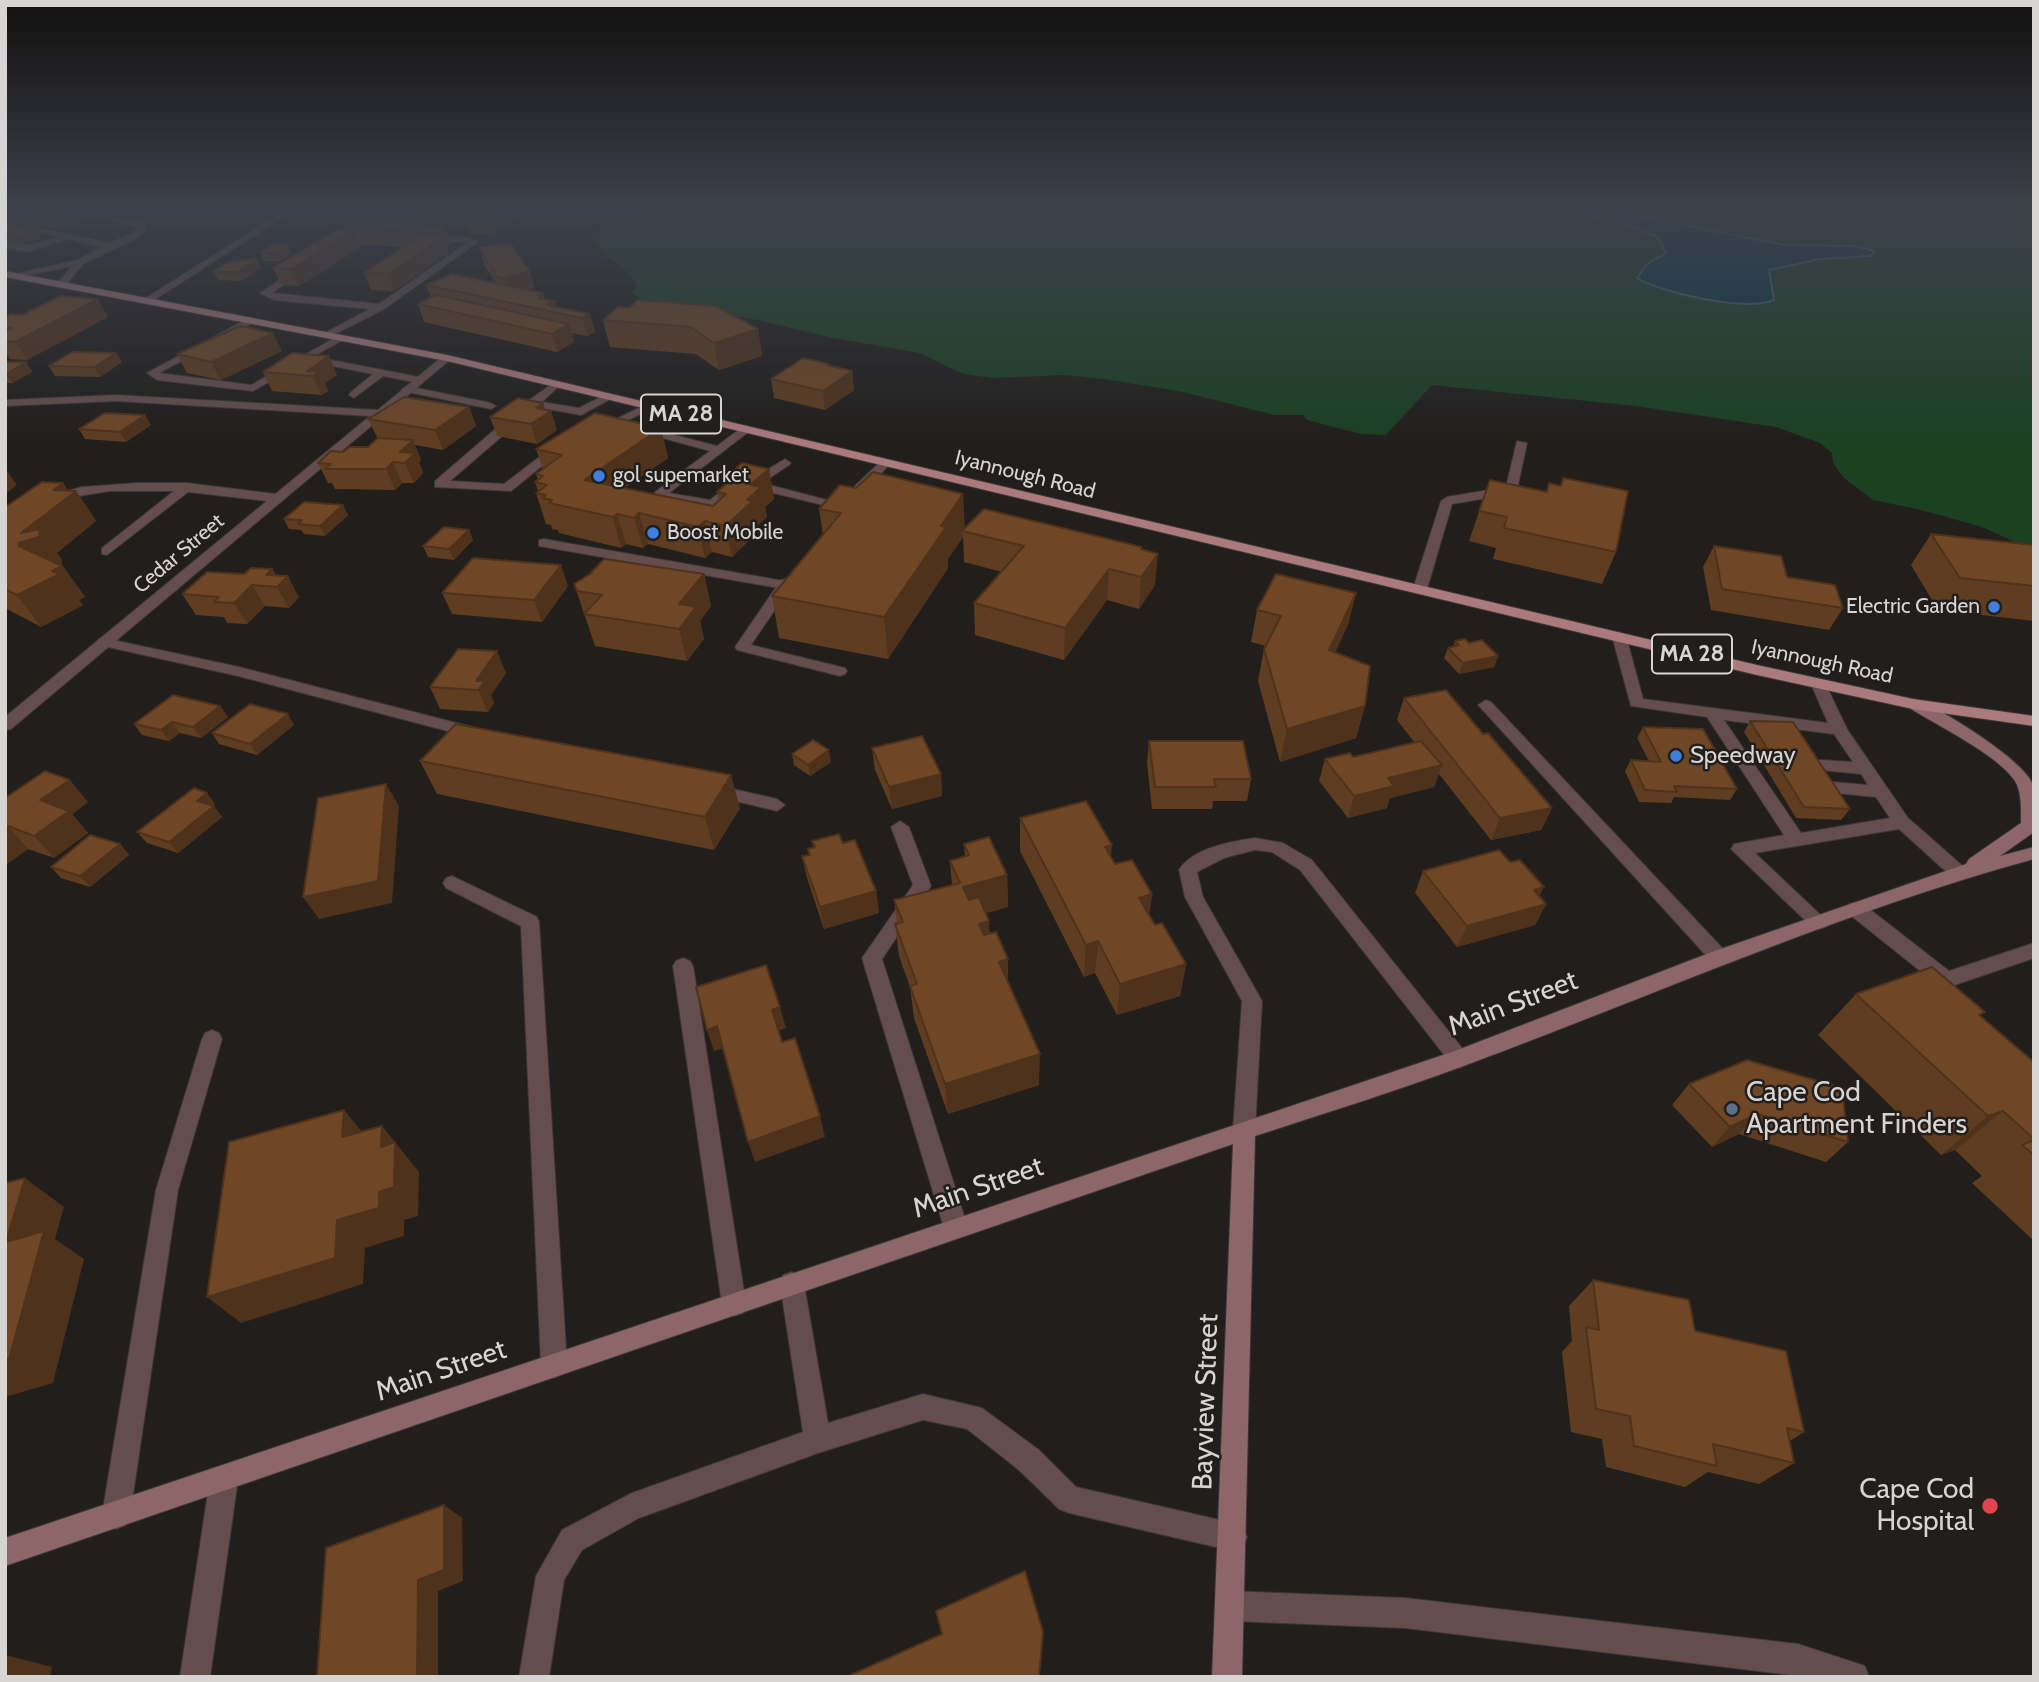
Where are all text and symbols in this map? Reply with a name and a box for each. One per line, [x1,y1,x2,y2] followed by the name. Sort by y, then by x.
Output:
[641,394,721,434] road number: MA 28
[952,445,1098,505] street label: Iyannough Road
[613,463,749,489] place label: gol supemarket
[591,468,607,484] marker: gol supemarket
[129,509,229,599] street label: Cedar Street
[667,520,783,546] place label: Boost Mobile
[645,525,661,541] marker: Boost Mobile
[1846,594,1980,620] place label: Electric Garden
[1986,599,2002,615] marker: Electric Garden
[1652,634,1732,674] road number: MA 28
[1749,635,1895,689] street label: Iyannough Road
[1690,742,1796,770] place label: Speedway
[1668,748,1684,764] marker: Speedway
[1444,964,1582,1044] street label: Main Street
[1746,1076,1967,1142] place label: Cape Cod Apartment Finders
[1724,1101,1740,1117] marker: Cape Cod Apartment Finders
[908,1150,1048,1226] street label: Main Street
[1186,1313,1226,1491] street label: Bayview Street
[371,1333,511,1409] street label: Main Street
[1859,1473,1974,1539] place label: Cape Cod Hospital
[1980,1496,2000,1516] marker: Cape Cod Hospital

